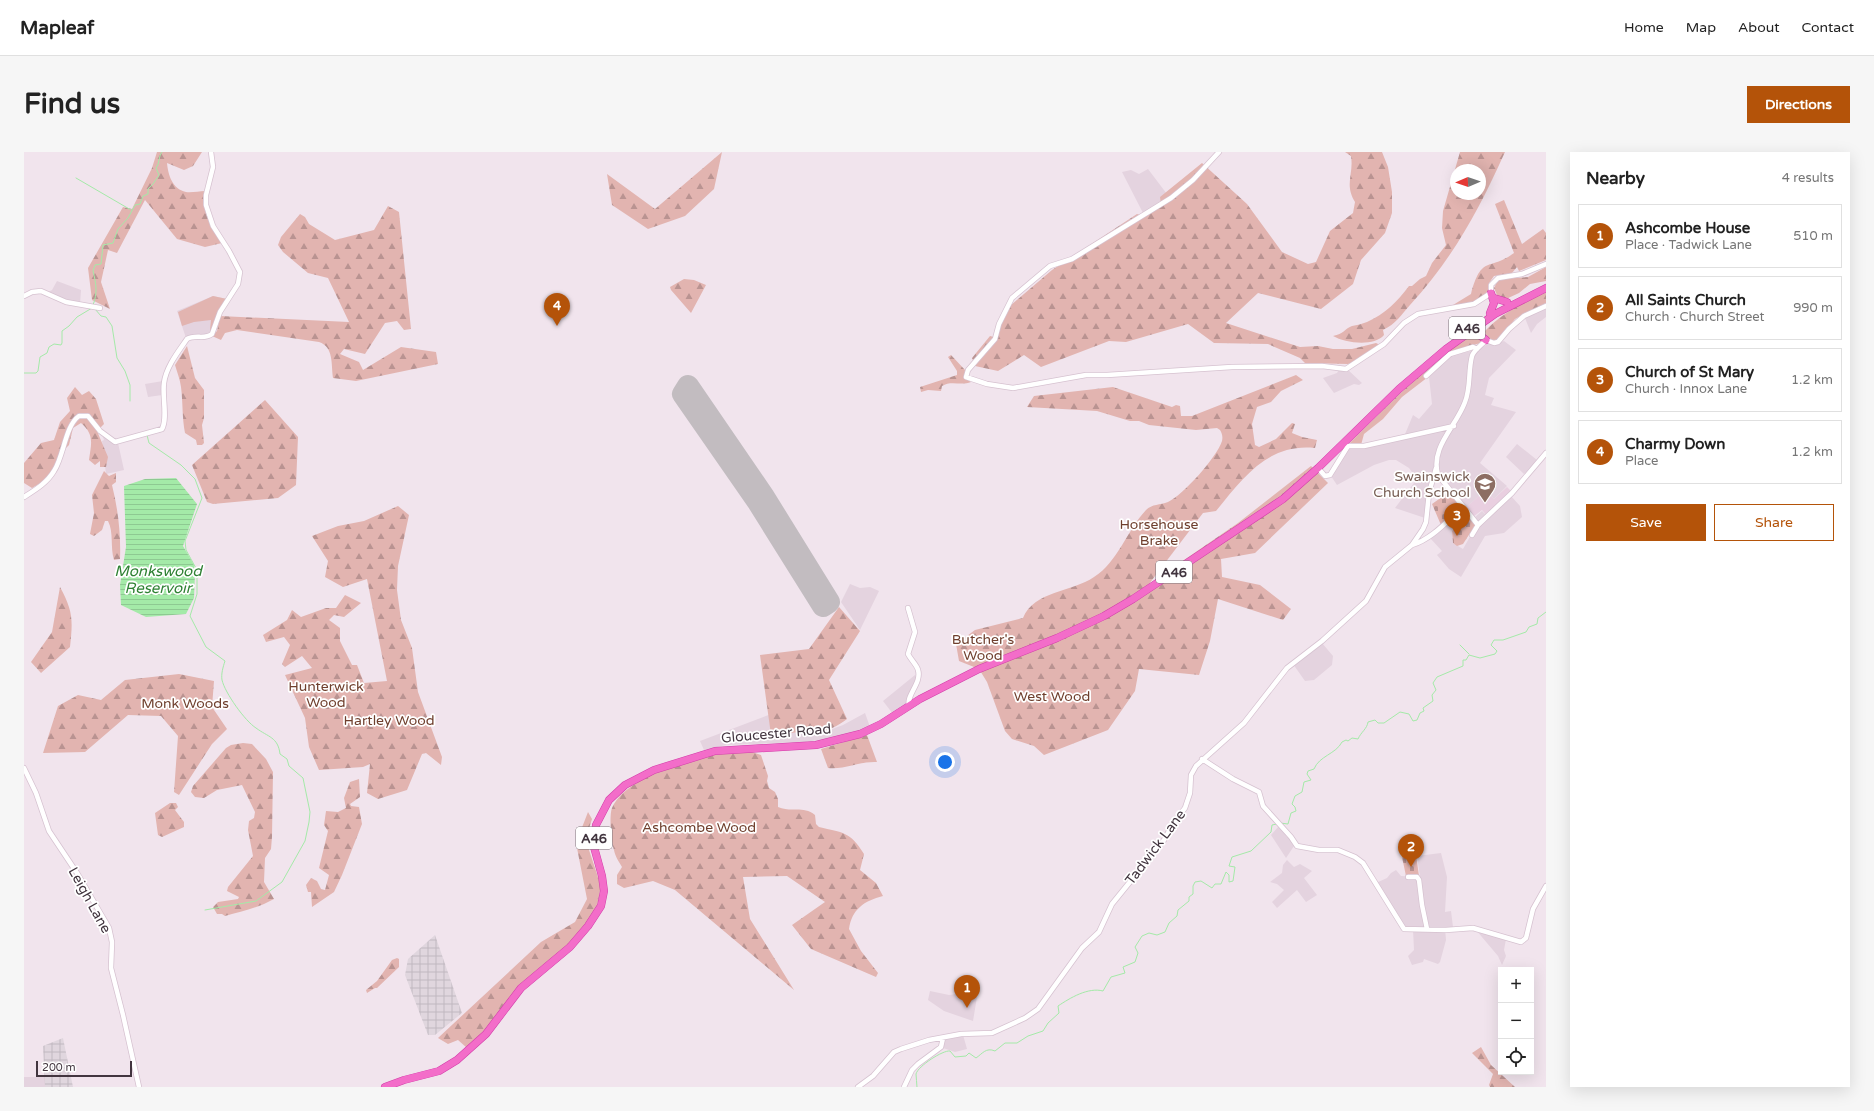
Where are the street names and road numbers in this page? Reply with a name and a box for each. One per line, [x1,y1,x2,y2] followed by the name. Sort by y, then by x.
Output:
[1449,317,1485,339] road number: A46
[1156,561,1192,583] road number: A46
[720,720,832,747] street label: Gloucester Road
[1122,806,1189,888] street label: Tadwick Lane
[576,827,612,849] road number: A46
[64,864,115,936] street label: Leigh Lane

